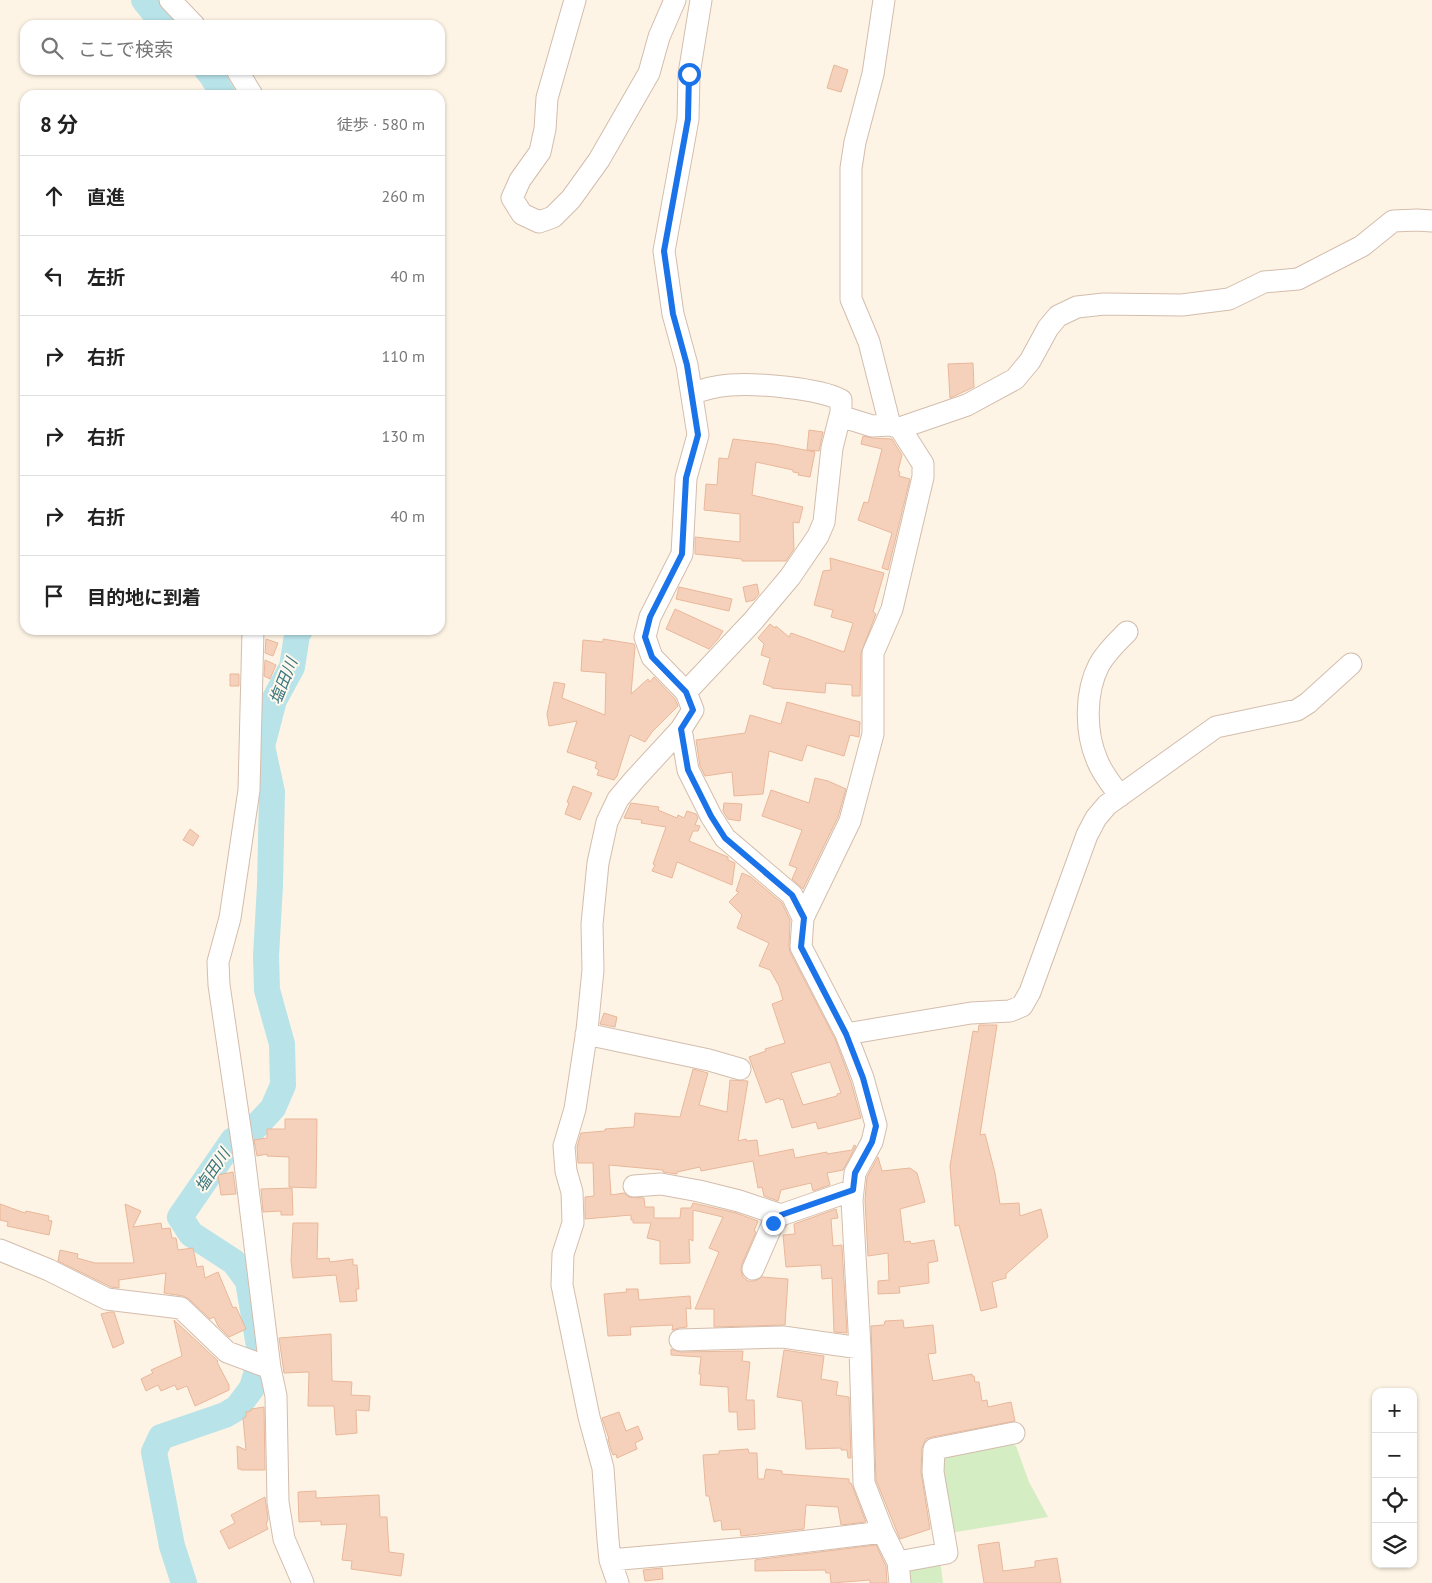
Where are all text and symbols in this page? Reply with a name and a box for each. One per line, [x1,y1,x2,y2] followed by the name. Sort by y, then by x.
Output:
[20,20,445,75] search box
[38,34,66,62] icon: search
[78,37,173,61] text: ここで検索
[678,63,701,86] route start
[40,111,78,138] text: 8 分
[337,114,425,134] text: 徒歩 · 580 m
[40,182,68,210] icon: ahead
[87,185,125,209] text: 直進
[382,186,425,206] text: 260 m
[40,262,68,290] icon: left
[87,265,125,289] text: 左折
[390,266,425,286] text: 40 m
[40,342,68,370] icon: right
[87,345,125,369] text: 右折
[382,346,425,366] text: 110 m
[40,422,68,450] icon: right
[87,425,125,449] text: 右折
[382,426,425,446] text: 130 m
[40,502,68,530] icon: right
[87,505,125,529] text: 右折
[390,506,425,526] text: 40 m
[40,582,68,610] icon: arrive
[87,585,201,609] text: 目的地に到着
[265,653,302,707] water label: 塩田川
[190,1143,235,1195] water label: 塩田川
[762,1212,785,1235] route end
[1372,1388,1417,1568] map controls
[1372,1388,1417,1433] button: +
[1372,1433,1417,1478] button: −
[1372,1478,1417,1523] button: locate
[1372,1523,1417,1568] button: layers

